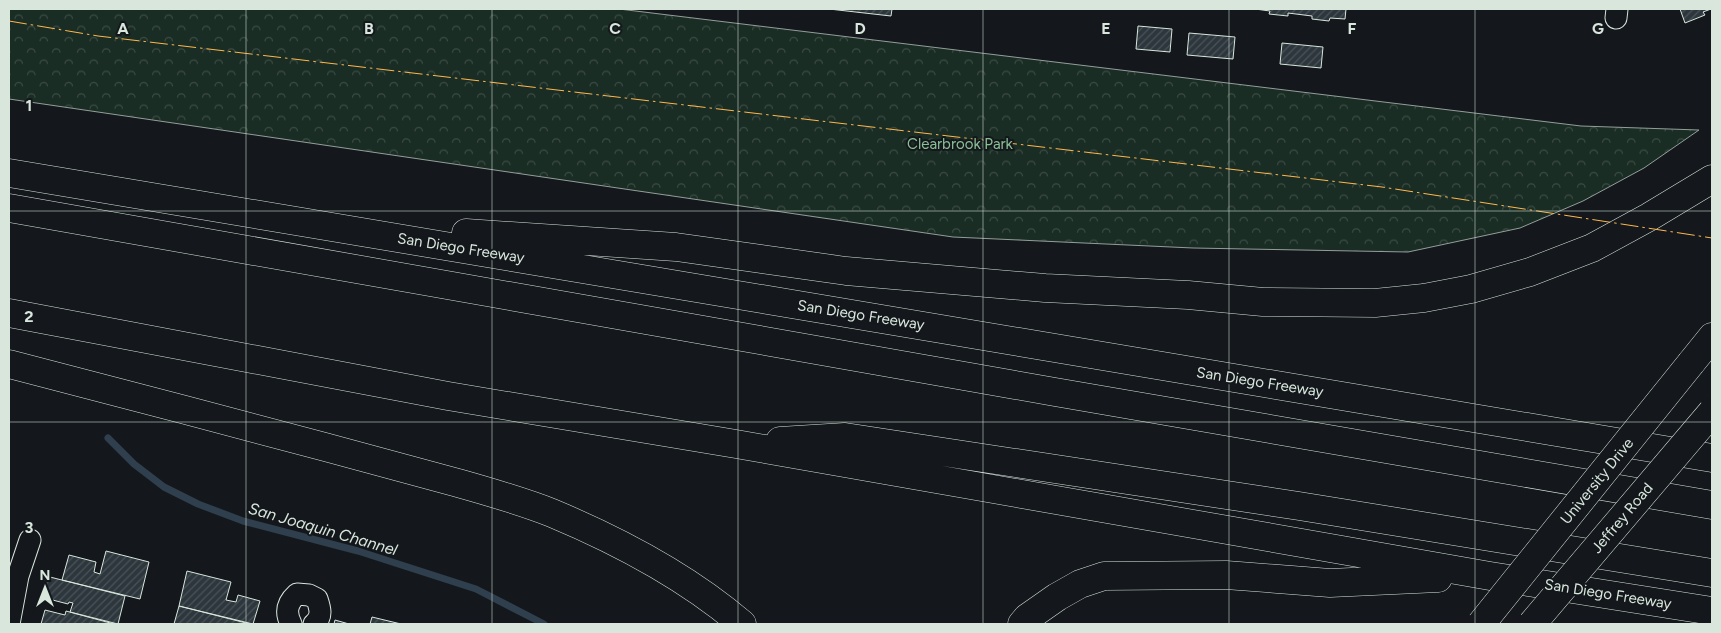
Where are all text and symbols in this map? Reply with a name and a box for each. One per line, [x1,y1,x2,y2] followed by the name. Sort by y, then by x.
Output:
[117,19,129,38] text: A
[364,19,374,38] text: B
[609,19,621,38] text: C
[854,19,866,38] text: D
[1101,19,1111,38] text: E
[1348,19,1357,38] text: F
[1592,19,1604,38] text: G
[26,96,32,115] text: 1
[907,135,1014,153] park label: Clearbrook Park
[396,229,526,267] street label: San Diego Freeway
[796,296,926,334] street label: San Diego Freeway
[24,307,34,326] text: 2
[1195,363,1325,401] street label: San Diego Freeway
[1557,434,1637,528] street label: University Drive
[1587,479,1657,557] street label: Jeffrey Road
[246,499,400,559] water label: San Joaquin Channel
[25,518,34,537] text: 3
[20,563,70,613] north arrow
[40,567,50,584] text: N
[1543,575,1673,613] street label: San Diego Freeway

